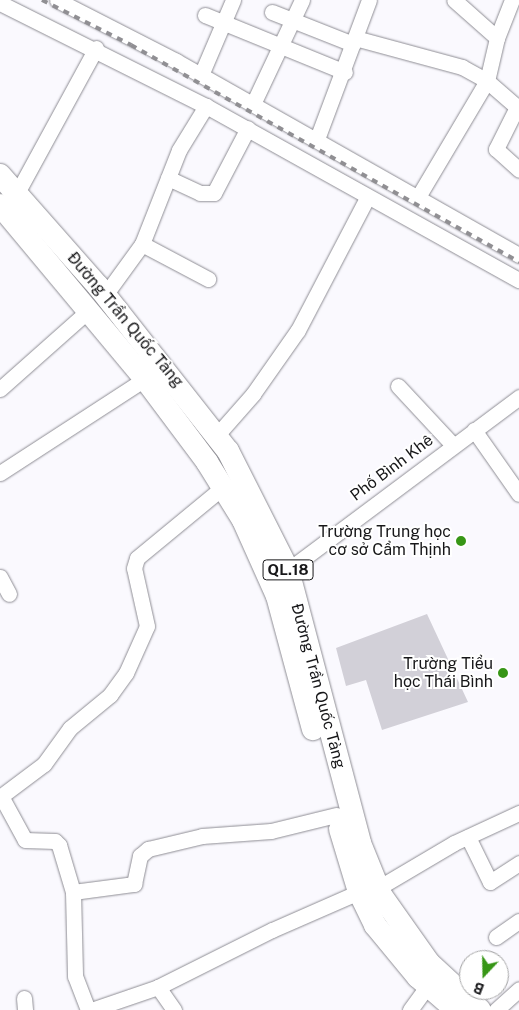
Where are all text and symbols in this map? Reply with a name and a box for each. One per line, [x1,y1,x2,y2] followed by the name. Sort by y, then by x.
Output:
[63,249,187,391] street label: Đường Trần Quốc Tảng
[347,431,437,505] street label: Phố Bình Khê
[318,522,451,560] place label: Trường Trung học cơ sở Cẩm Thịnh
[455,535,467,547] marker: Trường Trung học cơ sở Cẩm Thịnh
[262,558,314,582] road number: QL.18
[287,601,349,771] street label: Đường Trần Quốc Tảng
[394,654,493,692] place label: Trường Tiểu học Thái Bình
[497,667,509,679] marker: Trường Tiểu học Thái Bình
[459,950,509,1000] north arrow
[472,979,486,997] text: B

